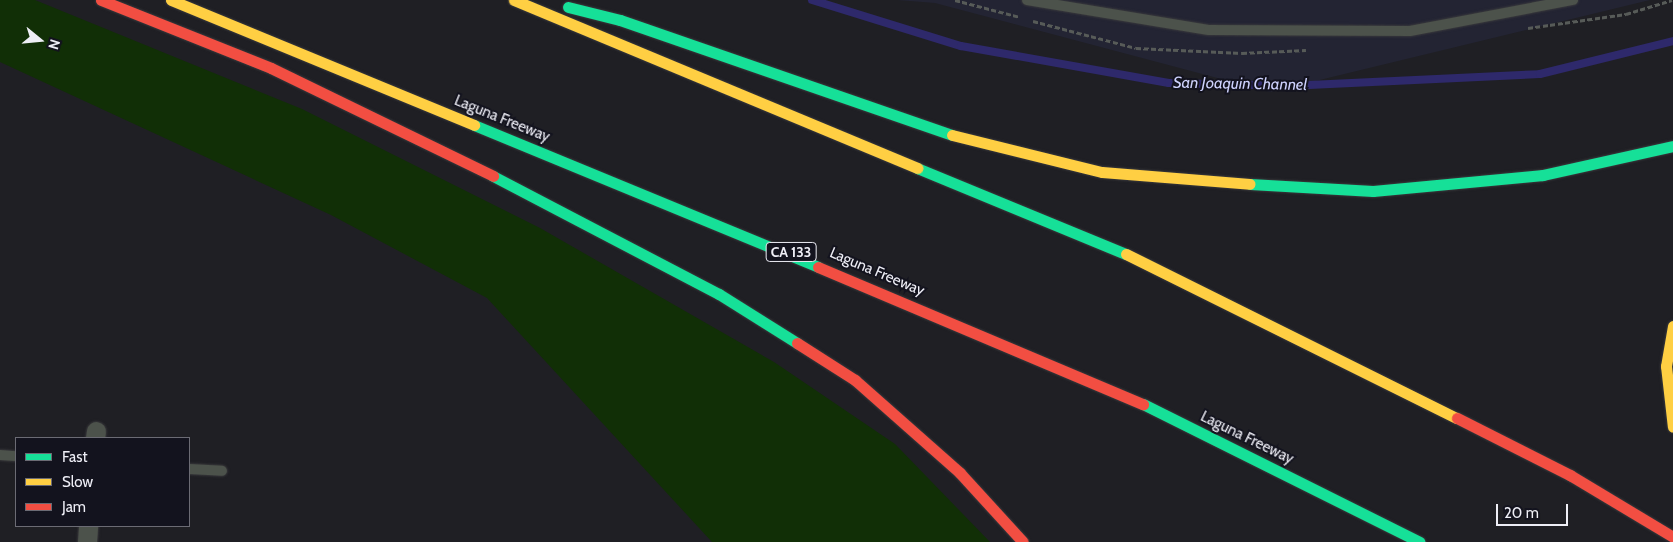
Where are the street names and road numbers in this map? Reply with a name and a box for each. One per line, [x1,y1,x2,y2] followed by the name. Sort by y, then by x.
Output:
[452,92,552,146] street label: Laguna Freeway
[765,240,817,264] road number: CA 133
[827,244,927,300] street label: Laguna Freeway
[1197,408,1297,468] street label: Laguna Freeway

